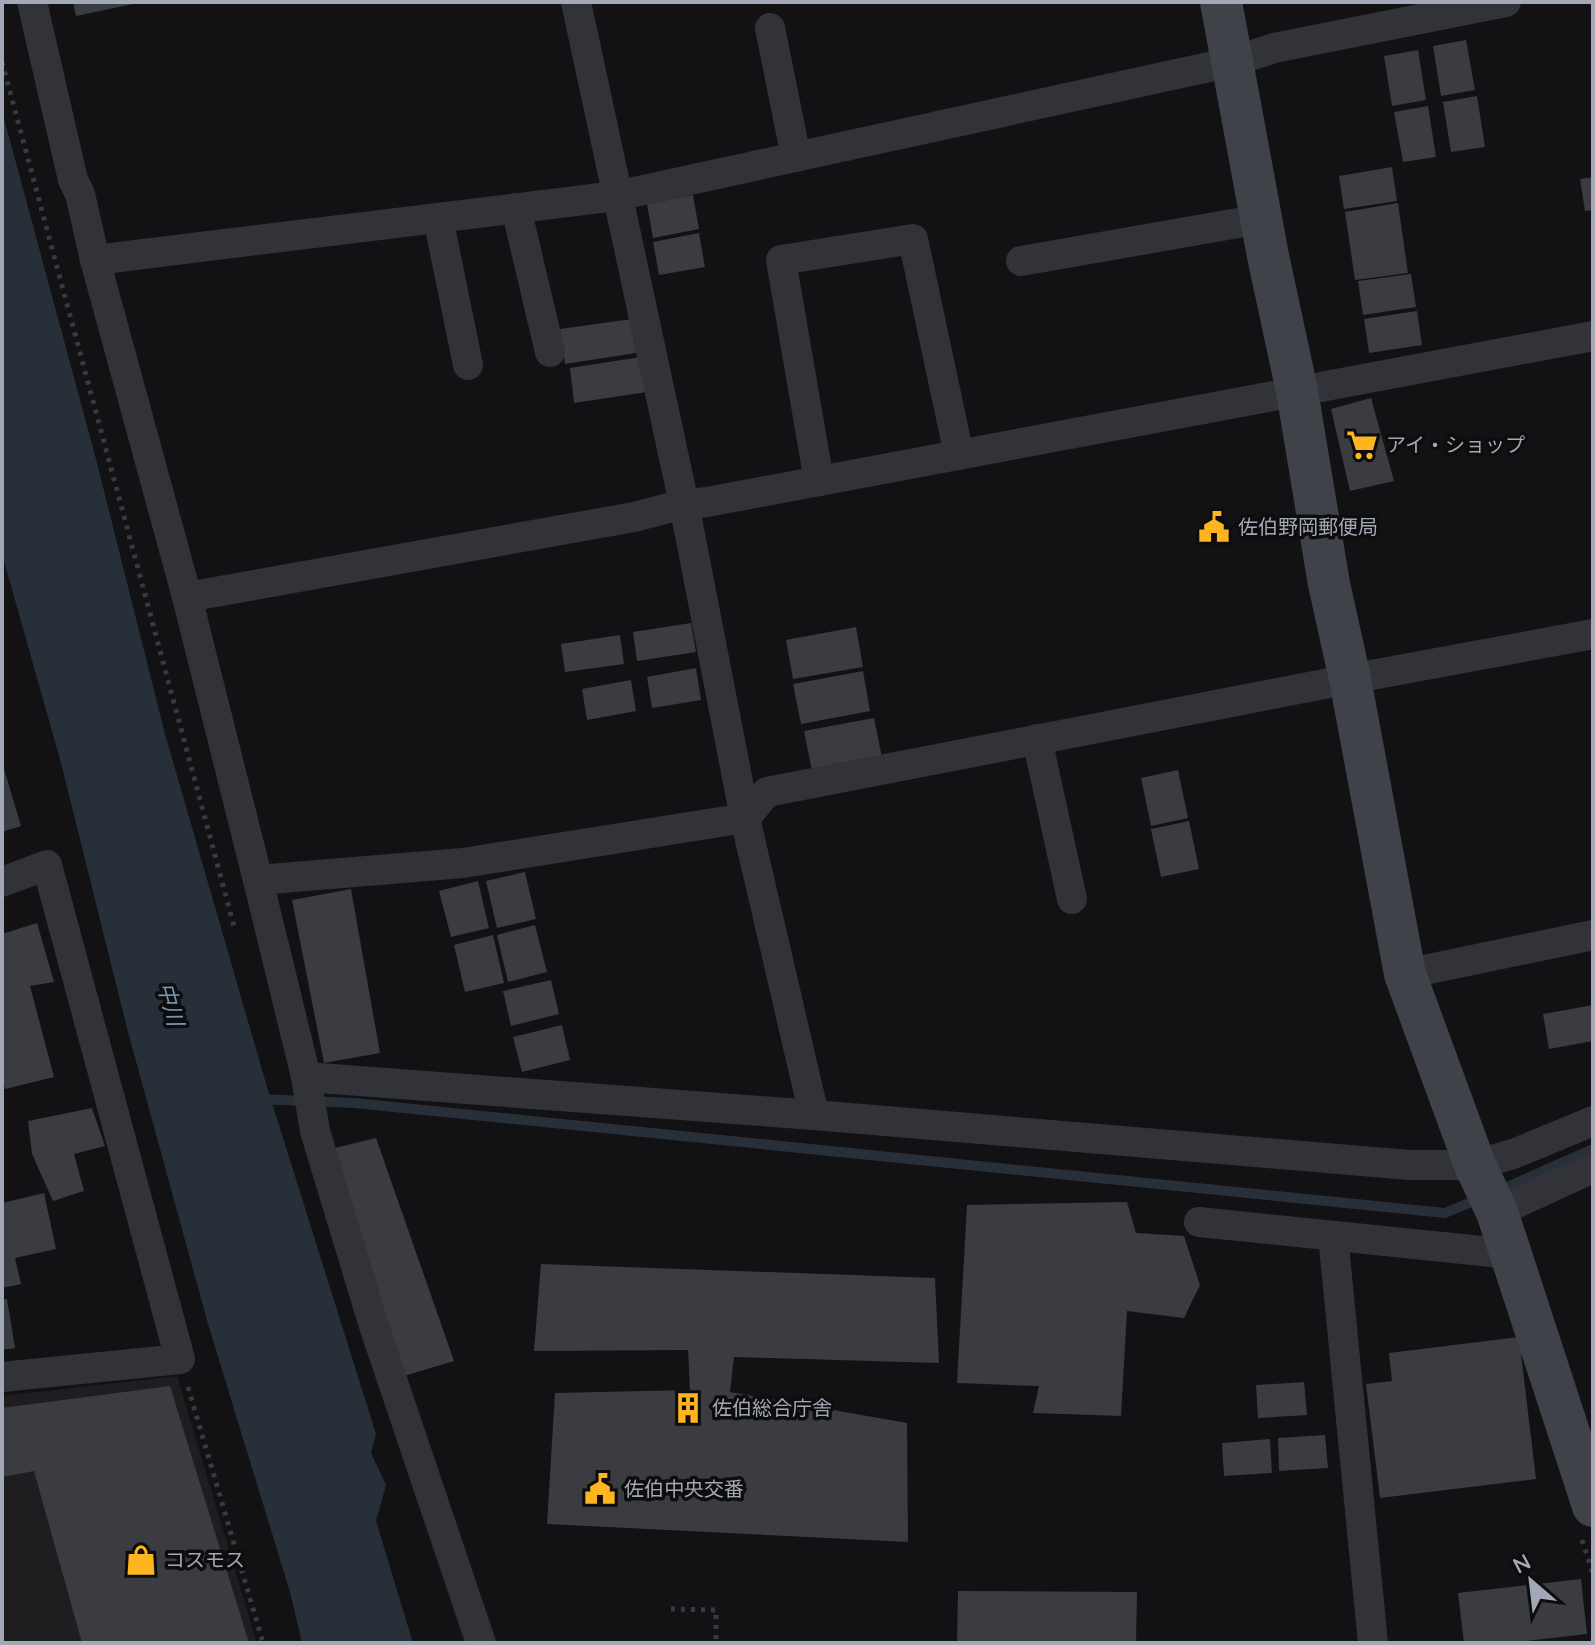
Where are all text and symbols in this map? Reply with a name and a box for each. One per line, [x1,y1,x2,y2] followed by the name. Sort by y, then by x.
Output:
[1345,428,1379,462] supermarket icon: アイ・ショップ
[1386,432,1525,457] place label: アイ・ショップ
[1197,510,1231,544] public building icon: 佐伯野岡郵便局
[1238,514,1378,539] place label: 佐伯野岡郵便局
[152,979,191,1031] water label: 中川
[671,1391,705,1425] building icon: 佐伯総合庁舎
[712,1395,832,1420] place label: 佐伯総合庁舎
[583,1472,617,1506] public building icon: 佐伯中央交番
[624,1476,744,1501] place label: 佐伯中央交番
[1491,1541,1571,1621] north arrow
[124,1543,158,1577] shop icon: コスモス
[165,1547,245,1572] place label: コスモス
[1508,1547,1535,1579] text: N

